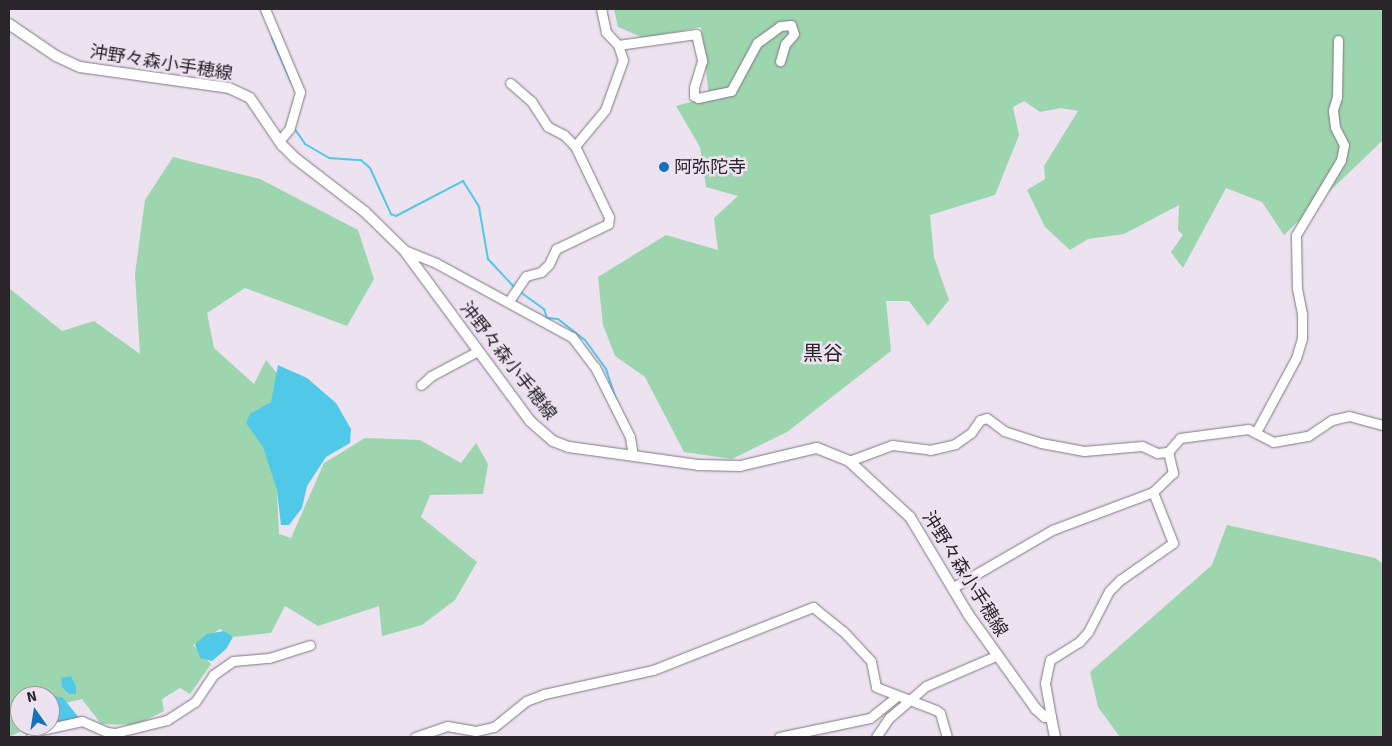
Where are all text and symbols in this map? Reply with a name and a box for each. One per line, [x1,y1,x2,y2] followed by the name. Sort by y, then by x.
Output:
[88,41,234,85] street label: 沖野々森小手穂線
[674,156,746,178] place label: 阿弥陀寺
[658,161,670,173] marker: 阿弥陀寺
[455,298,561,424] street label: 沖野々森小手穂線
[803,341,843,365] district label: 黒谷
[918,507,1012,641] street label: 沖野々森小手穂線
[10,686,60,736] north arrow
[25,687,38,706] text: N

